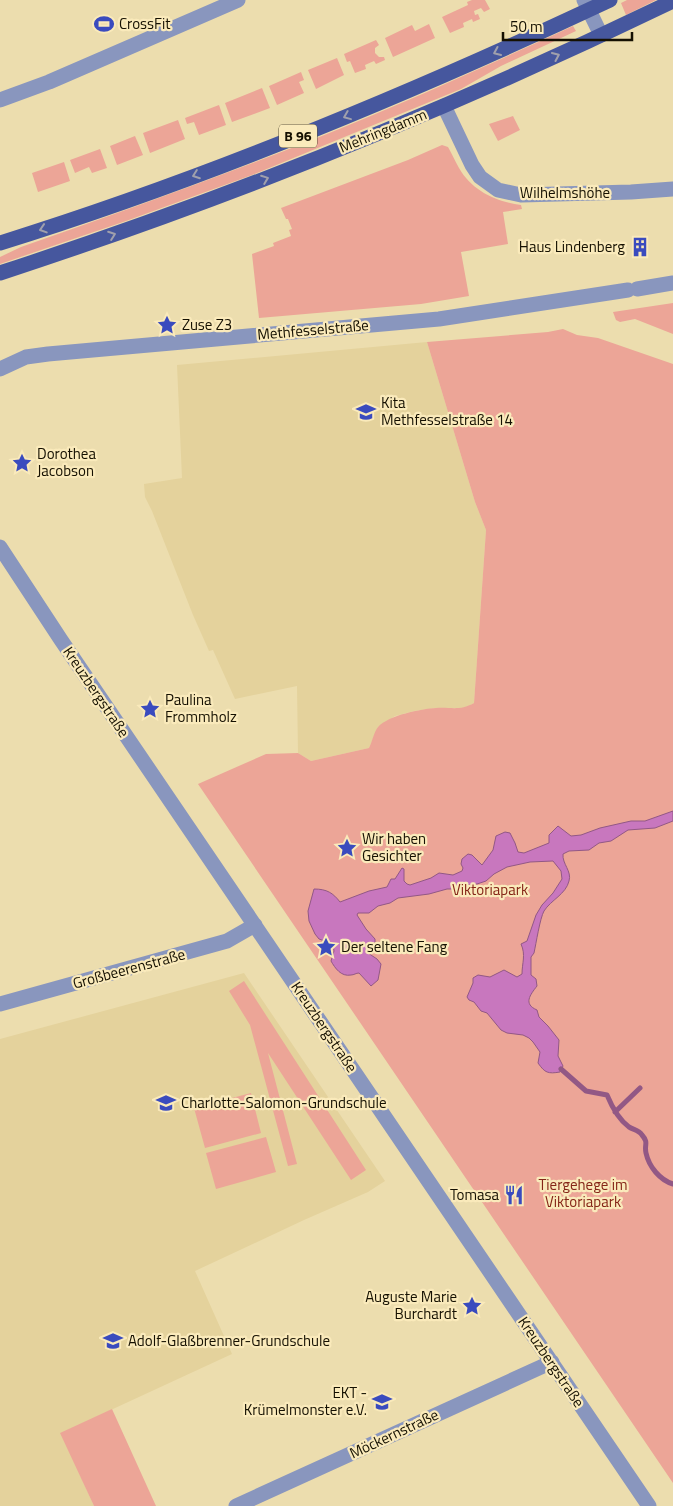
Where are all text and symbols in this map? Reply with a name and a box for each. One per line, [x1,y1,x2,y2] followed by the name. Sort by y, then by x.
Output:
[503,10,632,42] scale bar
[119,12,171,35] place label: CrossFit
[93,13,115,35] sports icon: CrossFit
[510,15,543,38] text: 50 m
[493,46,502,56] one-way arrow
[551,52,560,62] one-way arrow
[335,102,430,159] street label: Mehringdamm
[343,109,352,120] one-way arrow
[279,124,317,148] road number: B 96
[192,169,201,179] one-way arrow
[260,175,269,185] one-way arrow
[520,181,610,204] street label: Wilhelmshöhe
[39,224,48,234] one-way arrow
[108,231,116,241] one-way arrow
[519,235,625,258] place label: Haus Lindenberg
[629,236,651,258] building icon: Haus Lindenberg
[182,313,232,336] place label: Zuse Z3
[256,313,370,346] street label: Methfesselstraße
[156,314,178,336] place icon: Zuse Z3
[381,391,513,431] place label: Kita Methfesselstraße 14
[355,401,377,423] school or university icon: Kita Methfesselstraße 14
[37,442,96,482] place label: Dorothea Jacobson
[11,452,33,474] place icon: Dorothea Jacobson
[57,642,135,742] street label: Kreuzbergstraße
[165,688,237,728] place label: Paulina Frommholz
[139,698,161,720] place icon: Paulina Frommholz
[362,827,426,867] place label: Wir haben Gesichter
[336,837,358,859] place icon: Wir haben Gesichter
[452,878,528,901] park label: Viktoriapark
[341,935,447,958] place label: Der seltene Fang
[315,936,337,958] place icon: Der seltene Fang
[70,942,188,995] street label: Großbeerenstraße
[285,977,363,1077] street label: Kreuzbergstraße
[181,1091,387,1114] place label: Charlotte-Salomon-Grundschule
[155,1092,177,1114] school or university icon: Charlotte-Salomon-Grundschule
[538,1173,628,1213] park label: Tiergehege im Viktoriapark
[450,1183,499,1206] place label: Tomasa
[503,1184,525,1206] restaurant icon: Tomasa
[365,1285,458,1325] place label: Auguste Marie Burchardt
[461,1295,483,1317] place icon: Auguste Marie Burchardt
[512,1312,590,1412] street label: Kreuzbergstraße
[128,1329,330,1352] place label: Adolf-Glaßbrenner-Grundschule
[102,1330,124,1352] school or university icon: Adolf-Glaßbrenner-Grundschule
[244,1381,367,1421] place label: EKT - Krümelmonster e.V.
[371,1391,393,1413] school or university icon: EKT - Krümelmonster e.V.
[345,1403,442,1464] street label: Möckernstraße

